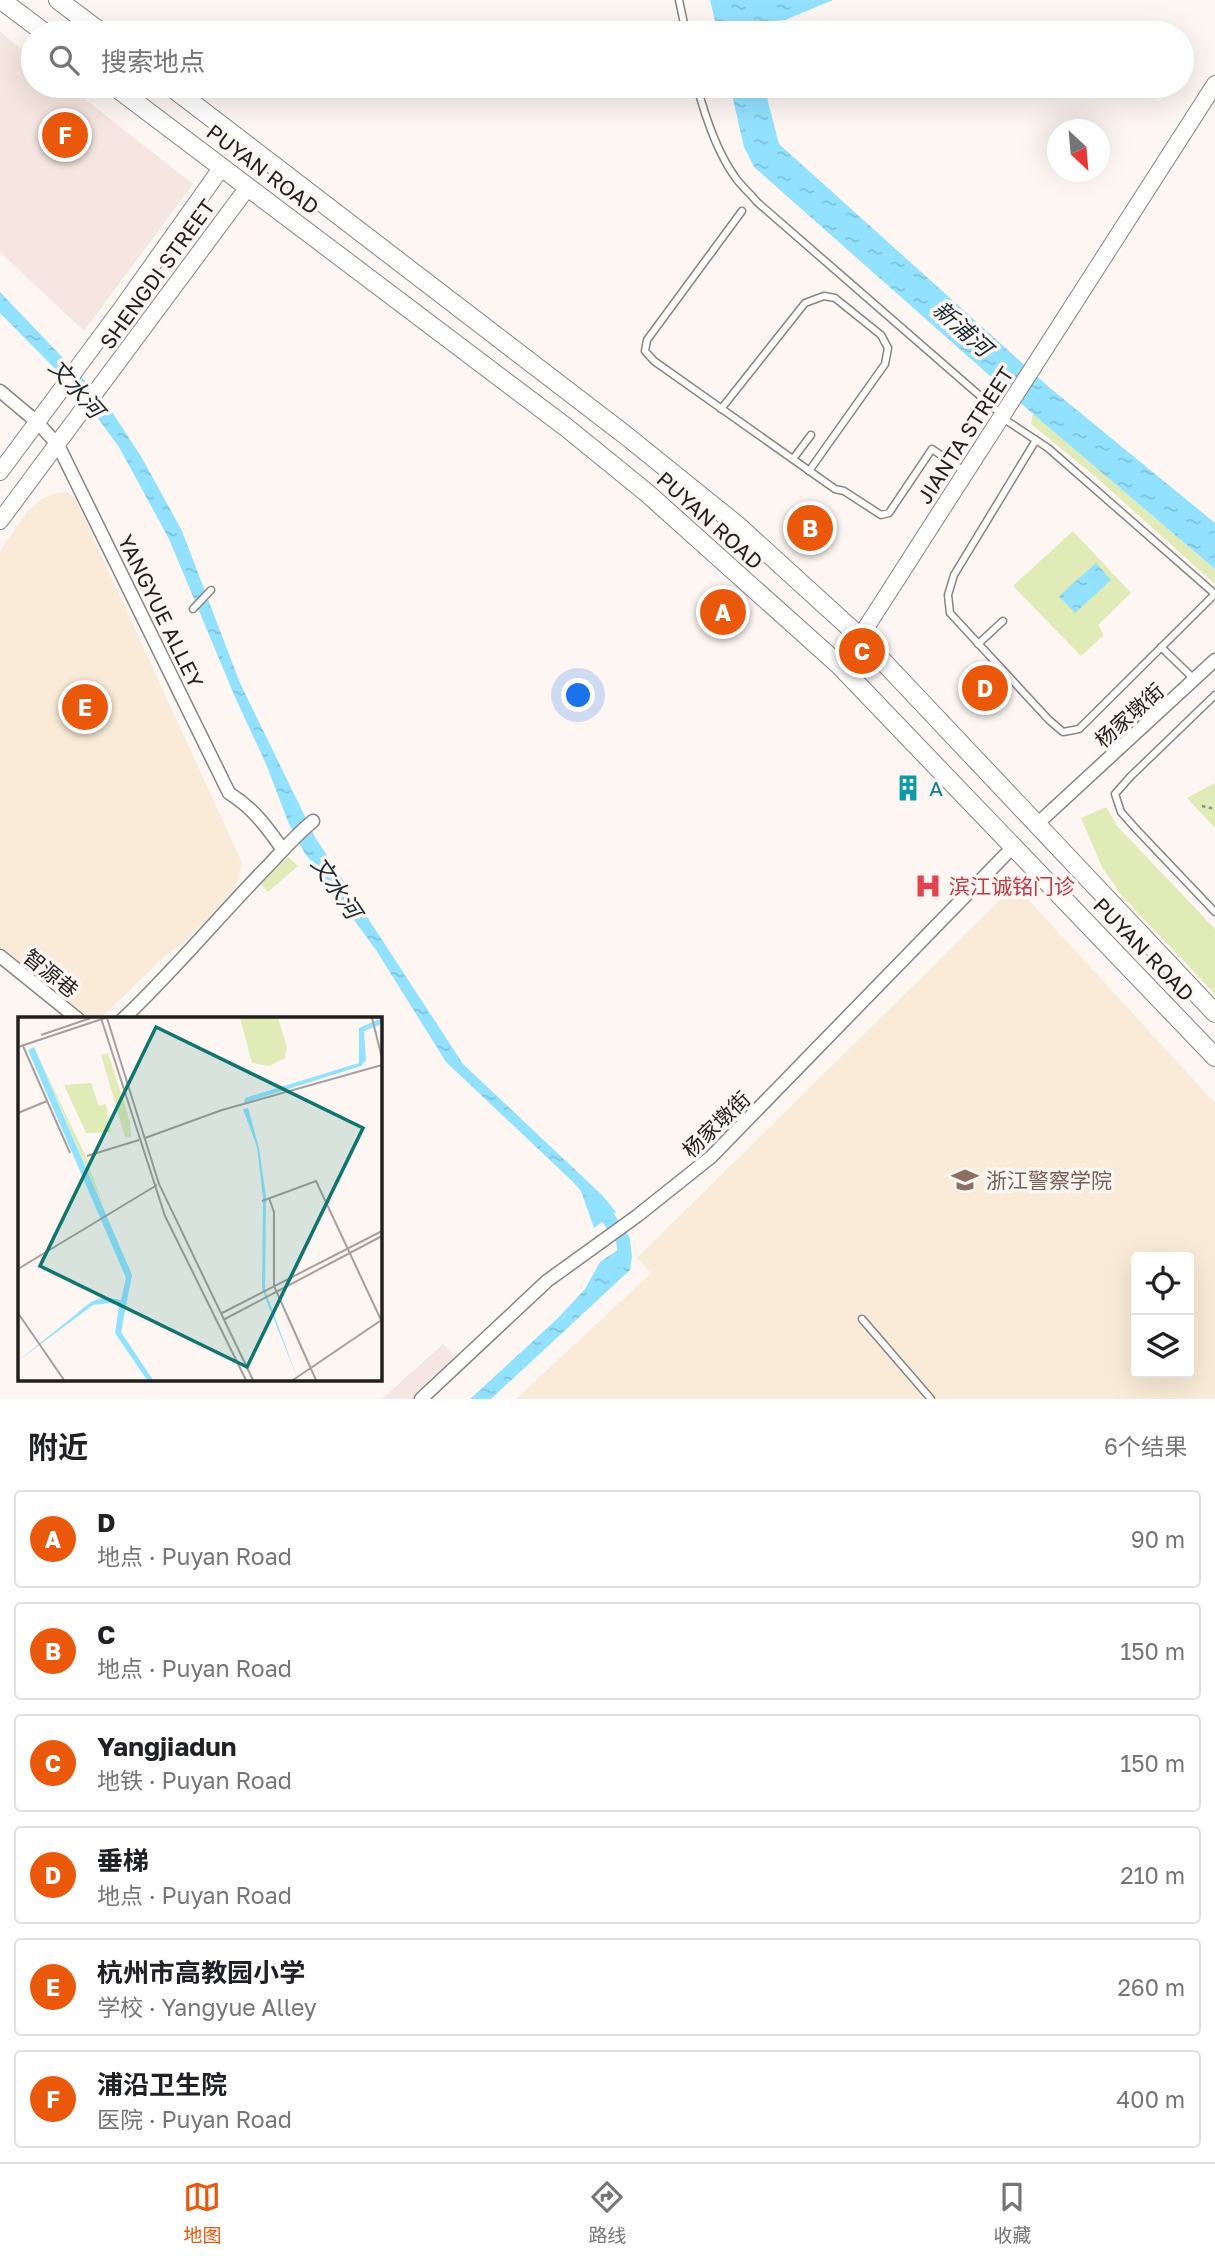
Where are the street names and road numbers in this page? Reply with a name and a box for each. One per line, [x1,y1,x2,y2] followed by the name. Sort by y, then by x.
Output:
[202,118,324,220] street label: PUYAN ROAD
[94,194,220,354] street label: SHENGDI STREET
[911,362,1019,508] street label: JIANTA STREET
[652,466,768,574] street label: PUYAN ROAD
[113,530,209,692] street label: YANGYUE ALLEY
[1089,677,1169,753] street label: 杨家墩街
[1088,892,1200,1006] street label: PUYAN ROAD
[18,943,84,1003] street label: 智源巷
[677,1085,755,1163] street label: 杨家墩街

